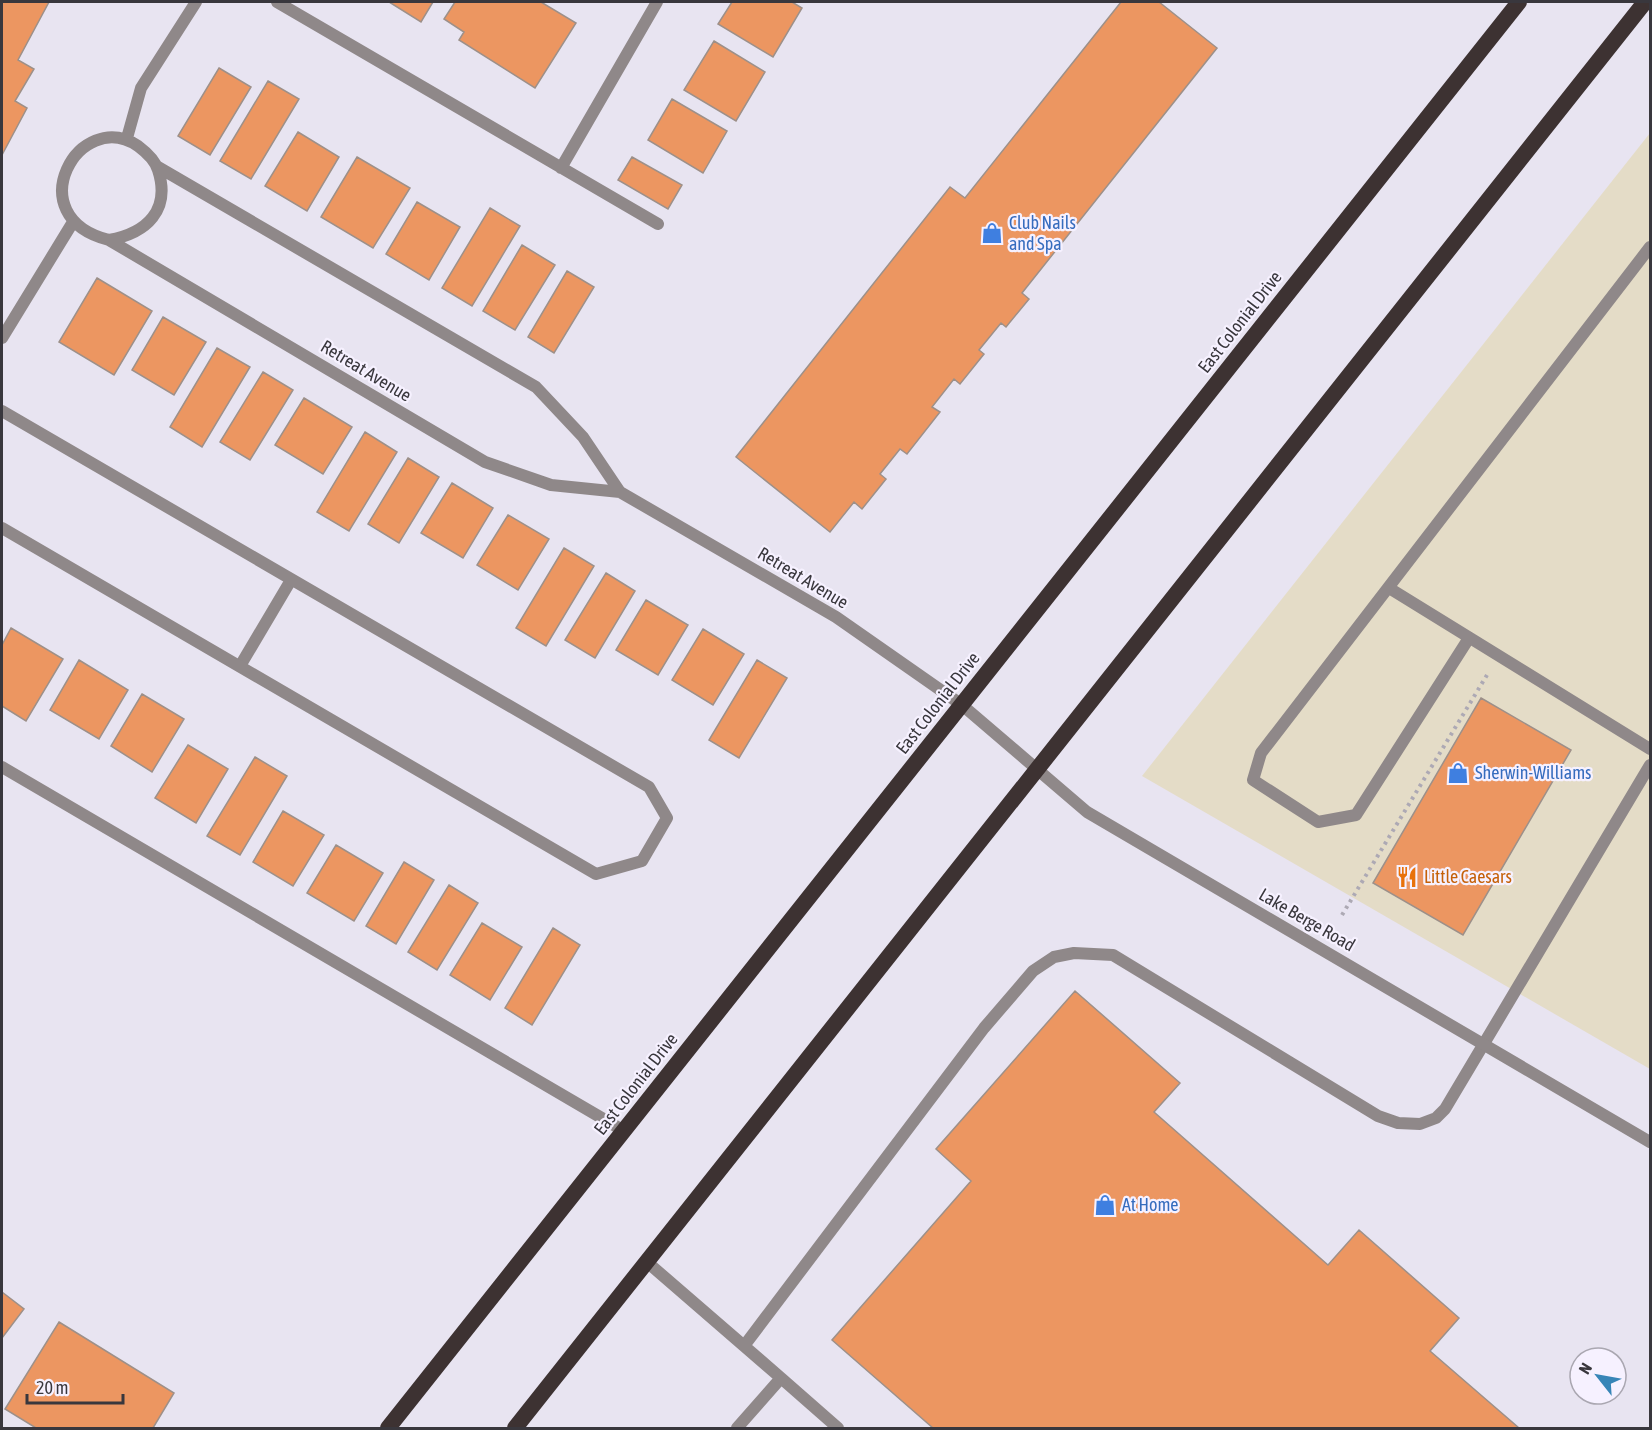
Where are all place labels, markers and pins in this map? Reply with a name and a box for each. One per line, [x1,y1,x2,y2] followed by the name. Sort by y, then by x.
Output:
[1009,212,1076,254] place label: Club Nails and Spa
[980,221,1004,245] shop icon: Club Nails and Spa
[1446,761,1470,785] shop icon: Sherwin-Williams
[1475,762,1591,783] place label: Sherwin-Williams
[1395,865,1419,889] restaurant icon: Little Caesars
[1424,866,1512,887] place label: Little Caesars
[1093,1193,1117,1217] shop icon: At Home
[1122,1194,1179,1215] place label: At Home

